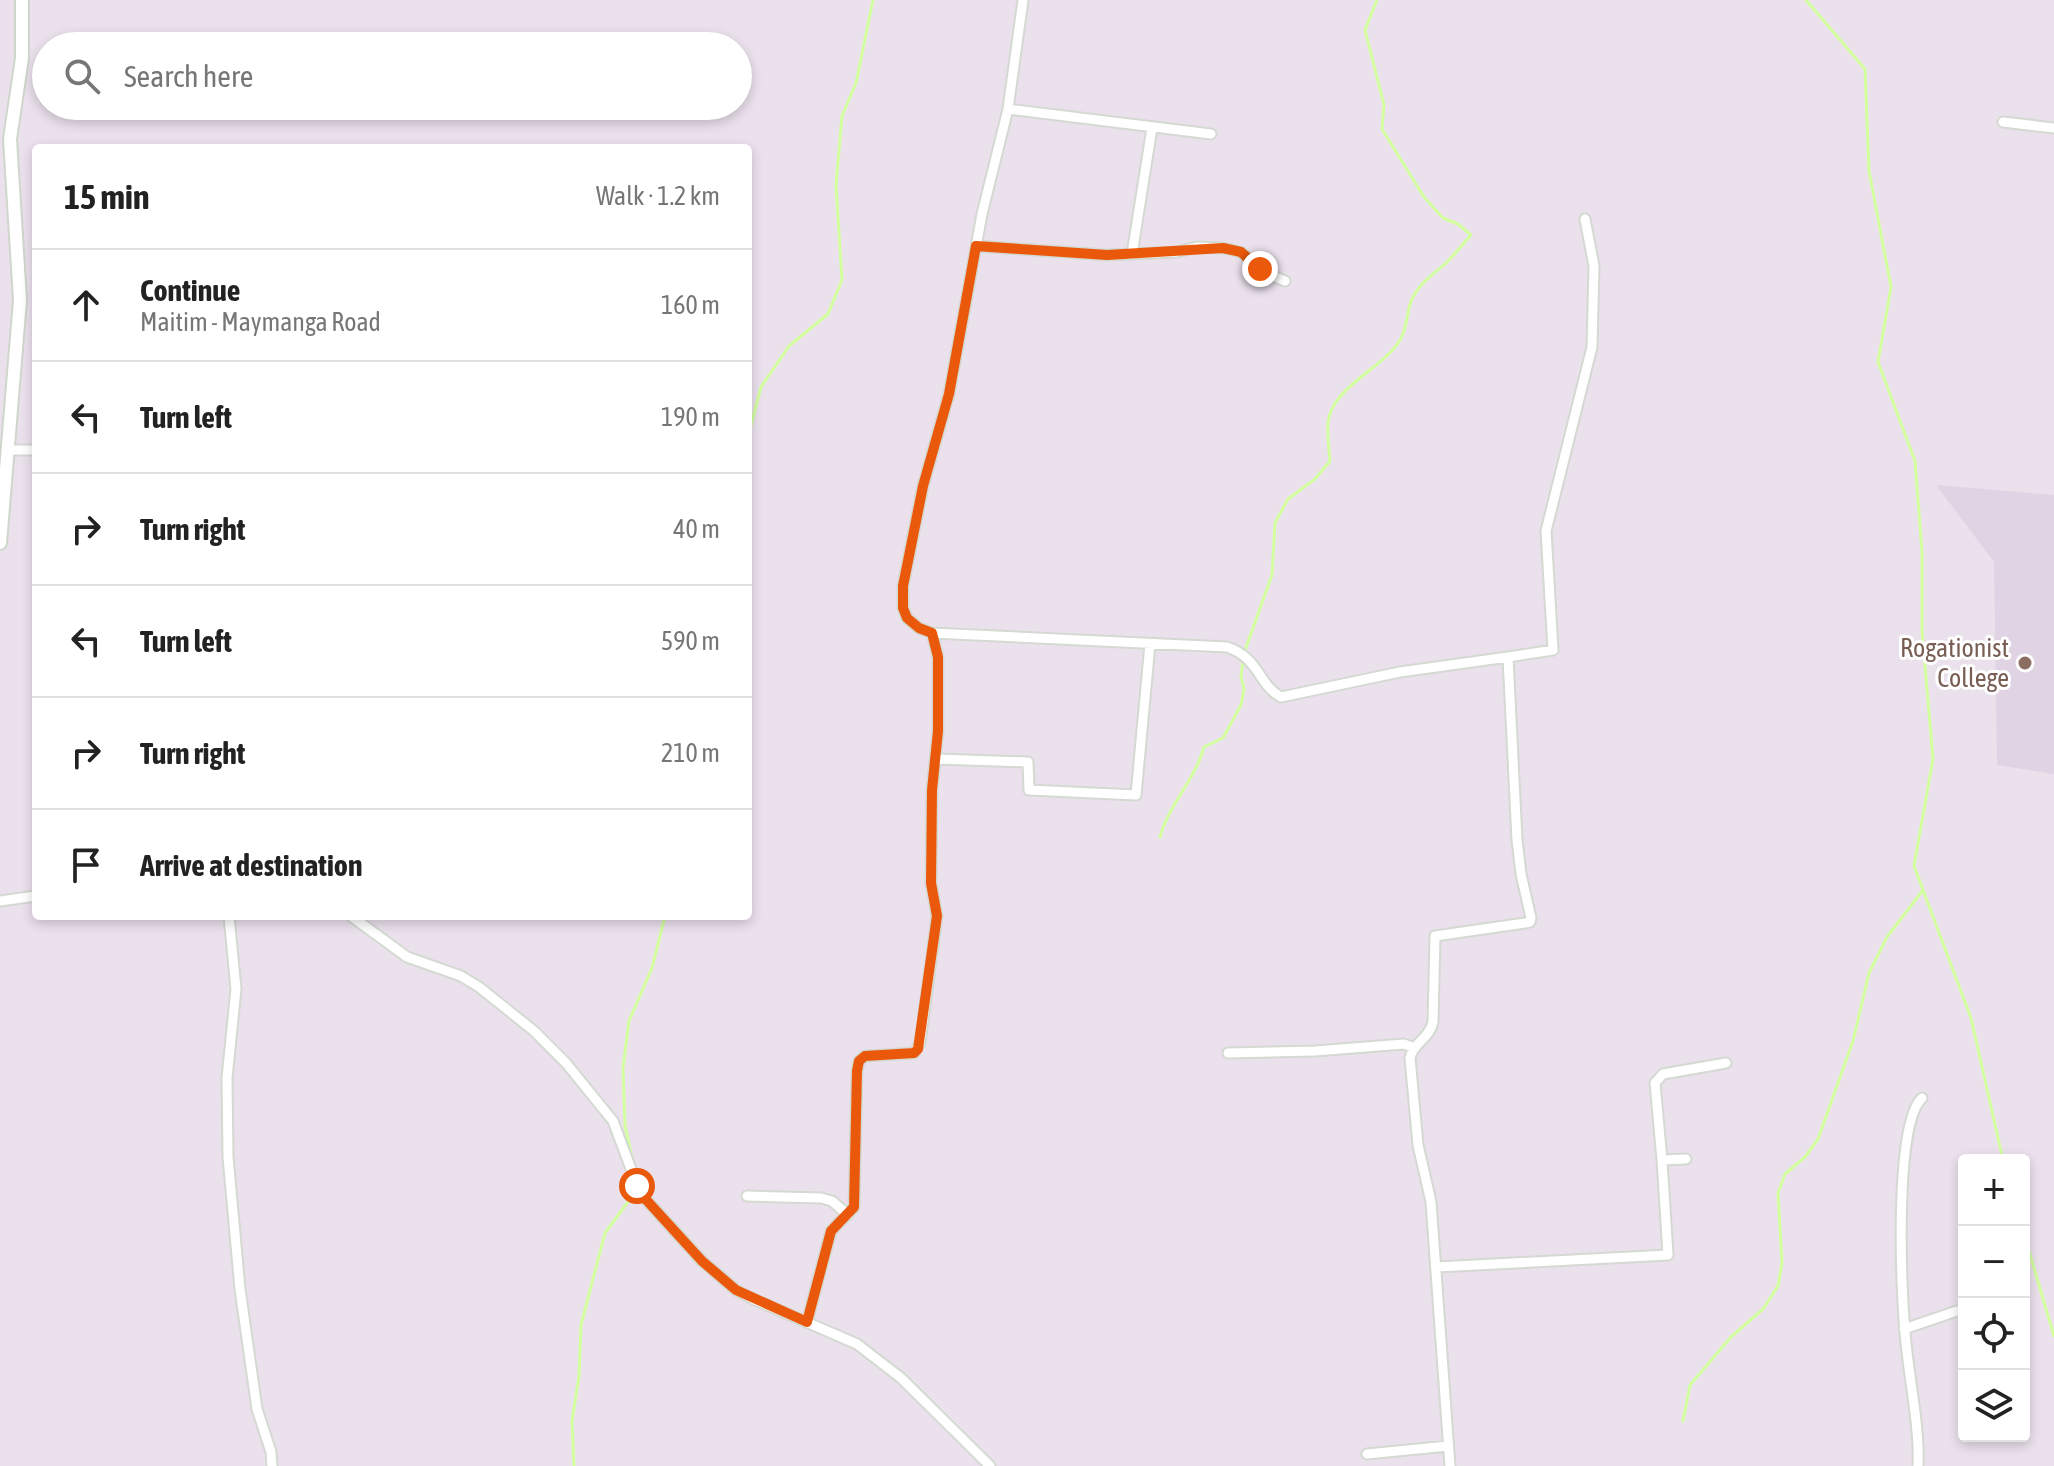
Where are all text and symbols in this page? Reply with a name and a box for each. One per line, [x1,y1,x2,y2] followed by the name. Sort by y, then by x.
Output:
[32,32,752,120] search box
[60,54,104,98] icon: search
[124,59,253,93] text: Search here
[64,177,149,216] text: 15 min
[596,181,720,211] text: Walk · 1.2 km
[1242,251,1278,287] route end
[140,273,240,307] text: Continue
[64,283,108,327] icon: ahead
[661,290,720,320] text: 160 m
[140,307,381,337] text: Maitim - Maymanga Road
[64,395,108,439] icon: left
[140,400,232,434] text: Turn left
[661,402,720,432] text: 190 m
[64,507,108,551] icon: right
[140,512,246,546] text: Turn right
[673,514,720,544] text: 40 m
[64,619,108,663] icon: left
[140,624,232,658] text: Turn left
[661,626,720,656] text: 590 m
[1900,633,2009,693] place label: Rogationist College
[2016,654,2034,672] marker: Rogationist College
[64,731,108,775] icon: right
[140,736,246,770] text: Turn right
[661,738,720,768] text: 210 m
[64,843,108,887] icon: arrive
[140,848,362,882] text: Arrive at destination
[1958,1154,2030,1442] map controls
[1958,1154,2030,1226] button: +
[619,1168,655,1204] route start
[1958,1226,2030,1298] button: −
[1958,1298,2030,1370] button: locate
[1958,1370,2030,1442] button: layers

